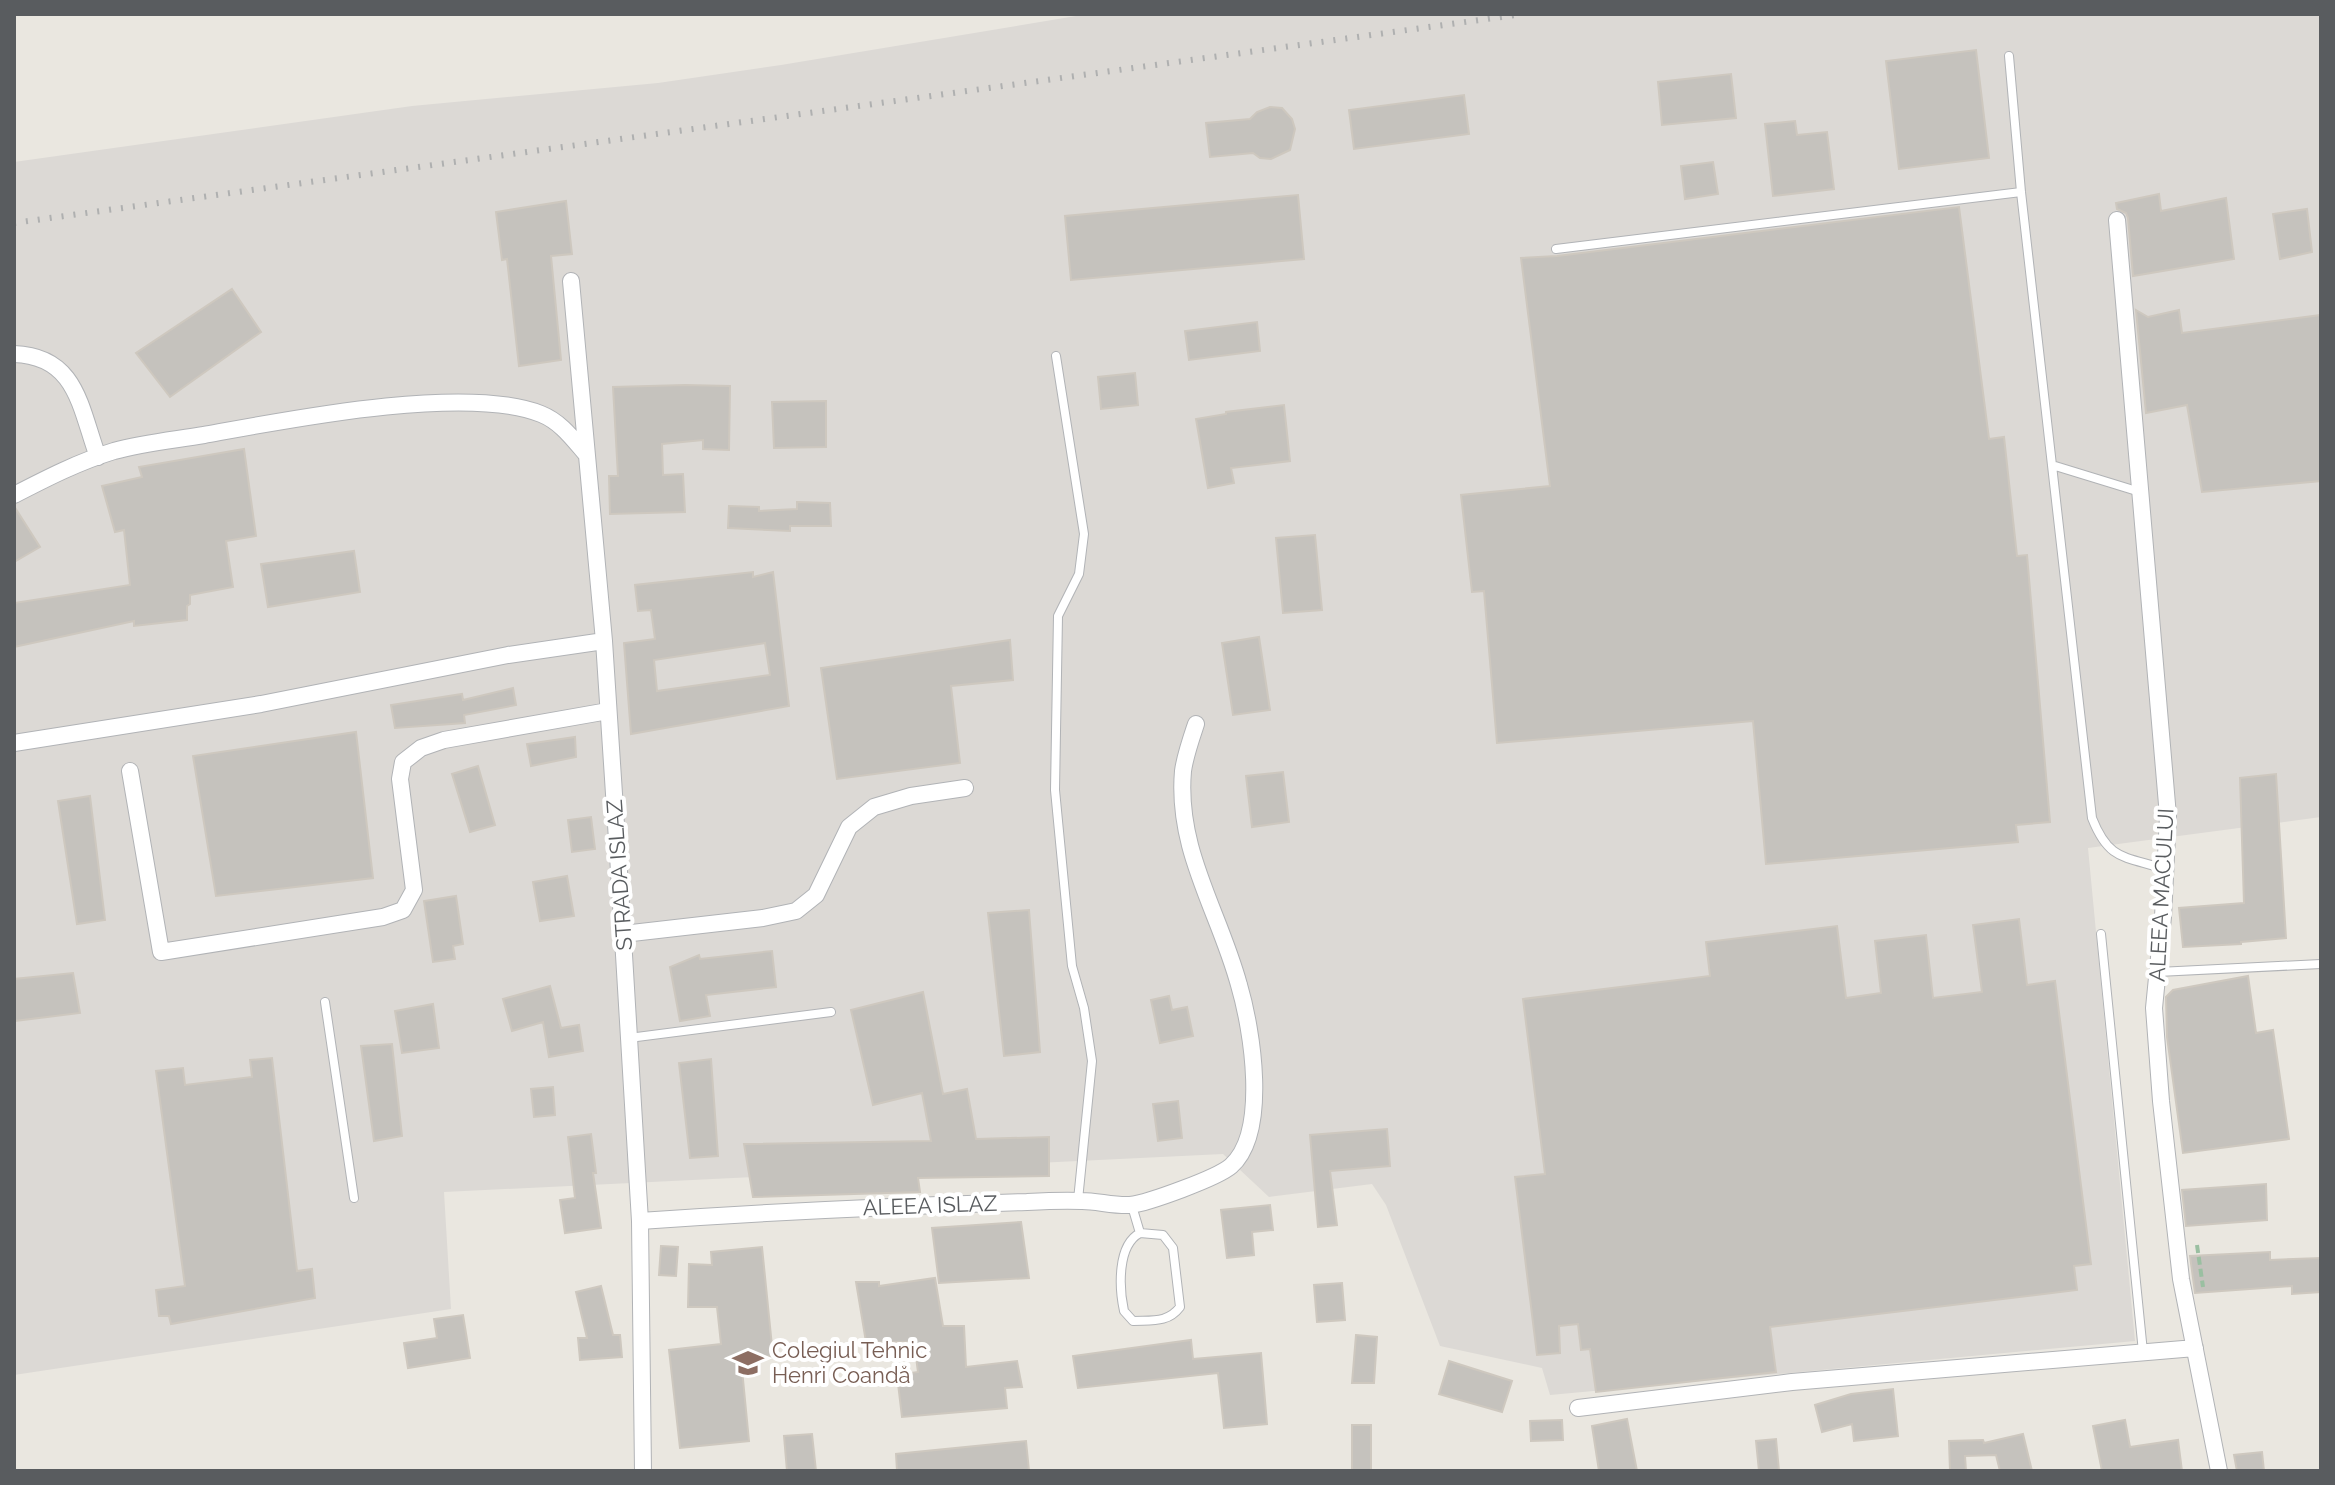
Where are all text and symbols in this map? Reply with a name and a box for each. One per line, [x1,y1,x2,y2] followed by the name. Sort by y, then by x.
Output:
[601,799,637,951] street label: STRADA ISLAZ
[2143,808,2179,982] street label: ALEEA MACULUI
[862,1190,998,1220] street label: ALEEA ISLAZ
[772,1337,927,1388] place label: Colegiul Tehnic Henri Coandă
[731,1346,765,1380] school or university icon: Colegiul Tehnic Henri Coandă

